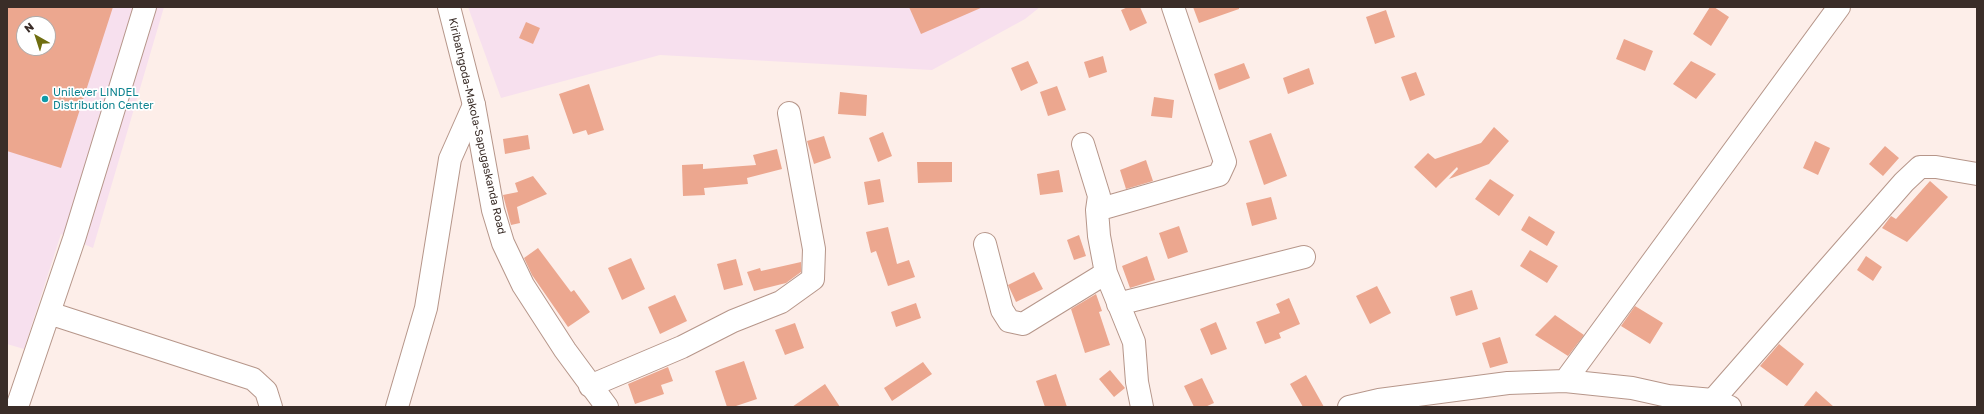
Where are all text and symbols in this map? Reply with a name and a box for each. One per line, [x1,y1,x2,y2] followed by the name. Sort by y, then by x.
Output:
[16,16,56,56] north arrow
[446,16,508,236] street label: Kiribathgoda-Makola-Sapugaskanda Road
[21,19,36,35] text: N
[53,86,154,112] place label: Unilever LINDEL Distribution Center
[40,94,50,104] marker: Unilever LINDEL Distribution Center

